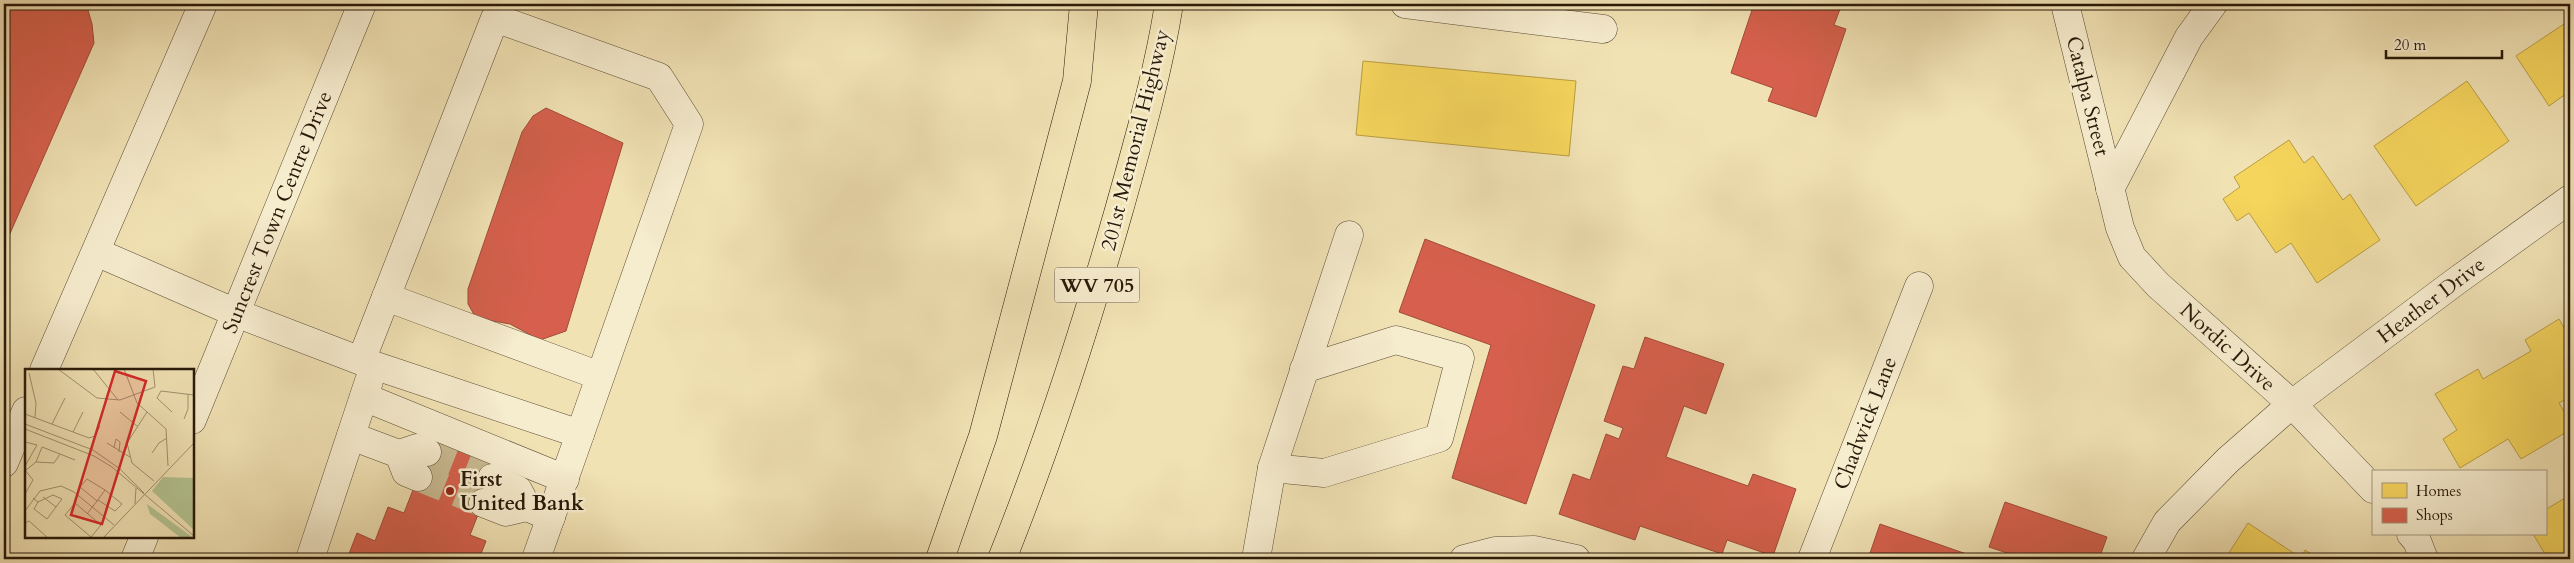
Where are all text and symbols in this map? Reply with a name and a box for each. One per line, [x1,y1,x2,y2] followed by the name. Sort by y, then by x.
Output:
[1094,26,1177,254] street label: 201st Memorial Highway
[2386,28,2503,60] scale bar
[2059,33,2117,159] street label: Catalpa Street
[2394,35,2426,55] text: 20 m
[216,87,339,338] street label: Suncrest Town Centre Drive
[2371,250,2491,350] street label: Heather Drive
[1054,268,1140,302] road number: WV 705
[2173,296,2282,398] street label: Nordic Drive
[1827,352,1904,494] street label: Chadwick Lane
[25,369,194,538] inset map
[460,465,584,518] place label: First United Bank
[2372,470,2546,536] legend
[2416,481,2461,501] text: Homes
[444,485,456,497] marker: First United Bank
[2416,505,2453,525] text: Shops

